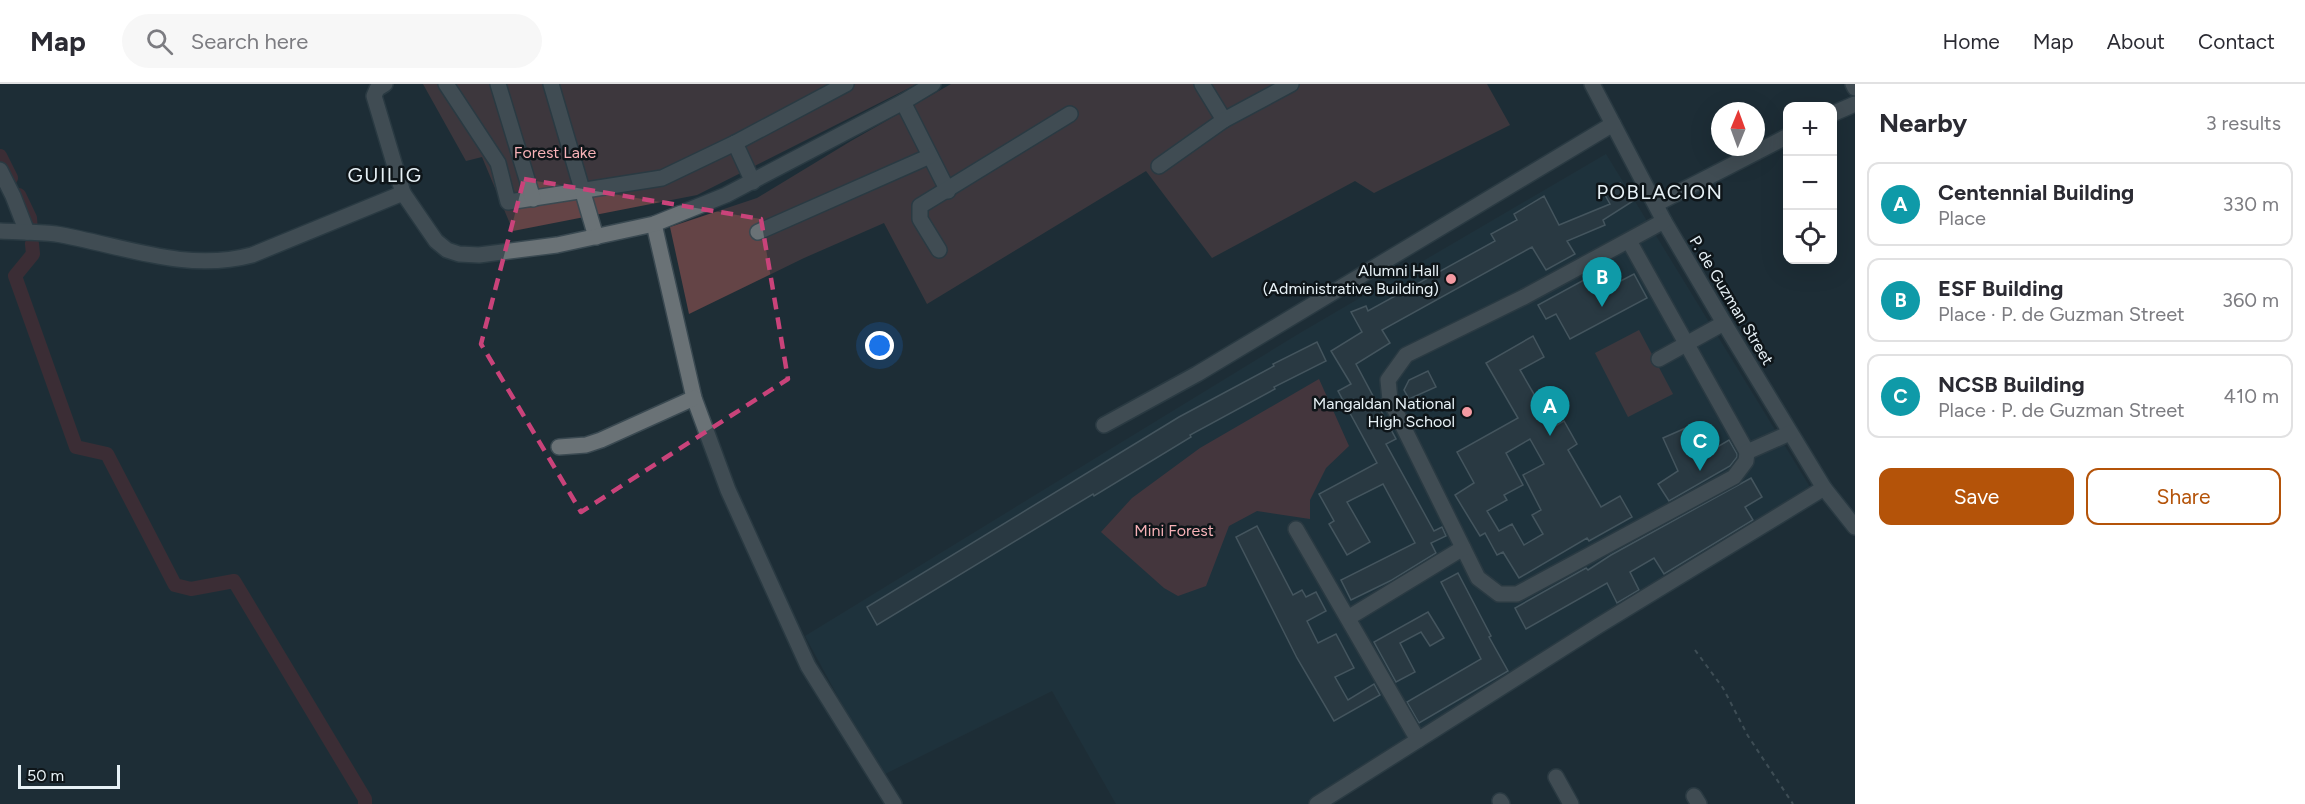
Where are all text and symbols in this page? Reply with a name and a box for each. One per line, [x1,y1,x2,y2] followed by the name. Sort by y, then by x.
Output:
[122,14,542,68] search box
[30,24,86,58] text: Map
[143,25,176,58] icon: search
[191,28,308,55] text: Search here
[1943,29,2000,54] text: Home
[2033,29,2074,54] text: Map
[2107,29,2165,54] text: About
[2198,29,2275,54] text: Contact
[1711,102,1765,156] north arrow
[1783,102,1837,264] map controls
[1783,102,1837,156] button: +
[1879,107,1967,139] text: Nearby
[2206,111,2281,135] text: 3 results
[514,143,596,162] park label: Forest Lake
[1783,156,1837,210] button: −
[348,163,422,187] district label: GUILIG
[1938,179,2134,206] text: Centennial Building
[1596,180,1724,204] district label: POBLACION
[1893,192,1908,216] text: A
[2222,192,2279,216] text: 330 m
[1938,206,1986,230] text: Place
[1783,210,1837,264] button: locate
[1686,232,1778,368] street label: P. de Guzman Street
[1582,258,1622,307] pin: B
[1263,261,1439,298] place label: Alumni Hall (Administrative Building)
[1444,272,1458,286] marker: Alumni Hall (Administrative Building)
[1938,275,2063,302] text: ESF Building
[1894,288,1907,312] text: B
[2222,288,2279,312] text: 360 m
[1938,302,2185,326] text: Place · P. de Guzman Street
[865,331,894,360] your location
[1938,371,2085,398] text: NCSB Building
[1893,384,1908,408] text: C
[2224,384,2279,408] text: 410 m
[1530,386,1570,436] pin: A
[1313,394,1455,431] place label: Mangaldan National High School
[1938,398,2185,422] text: Place · P. de Guzman Street
[1460,405,1474,419] marker: Mangaldan National High School
[1680,422,1720,471] pin: C
[1879,468,2074,525] button: Save
[2086,468,2281,525] button: Share
[1134,521,1214,540] park label: Mini Forest
[18,762,120,790] scale bar
[27,766,64,785] text: 50 m

